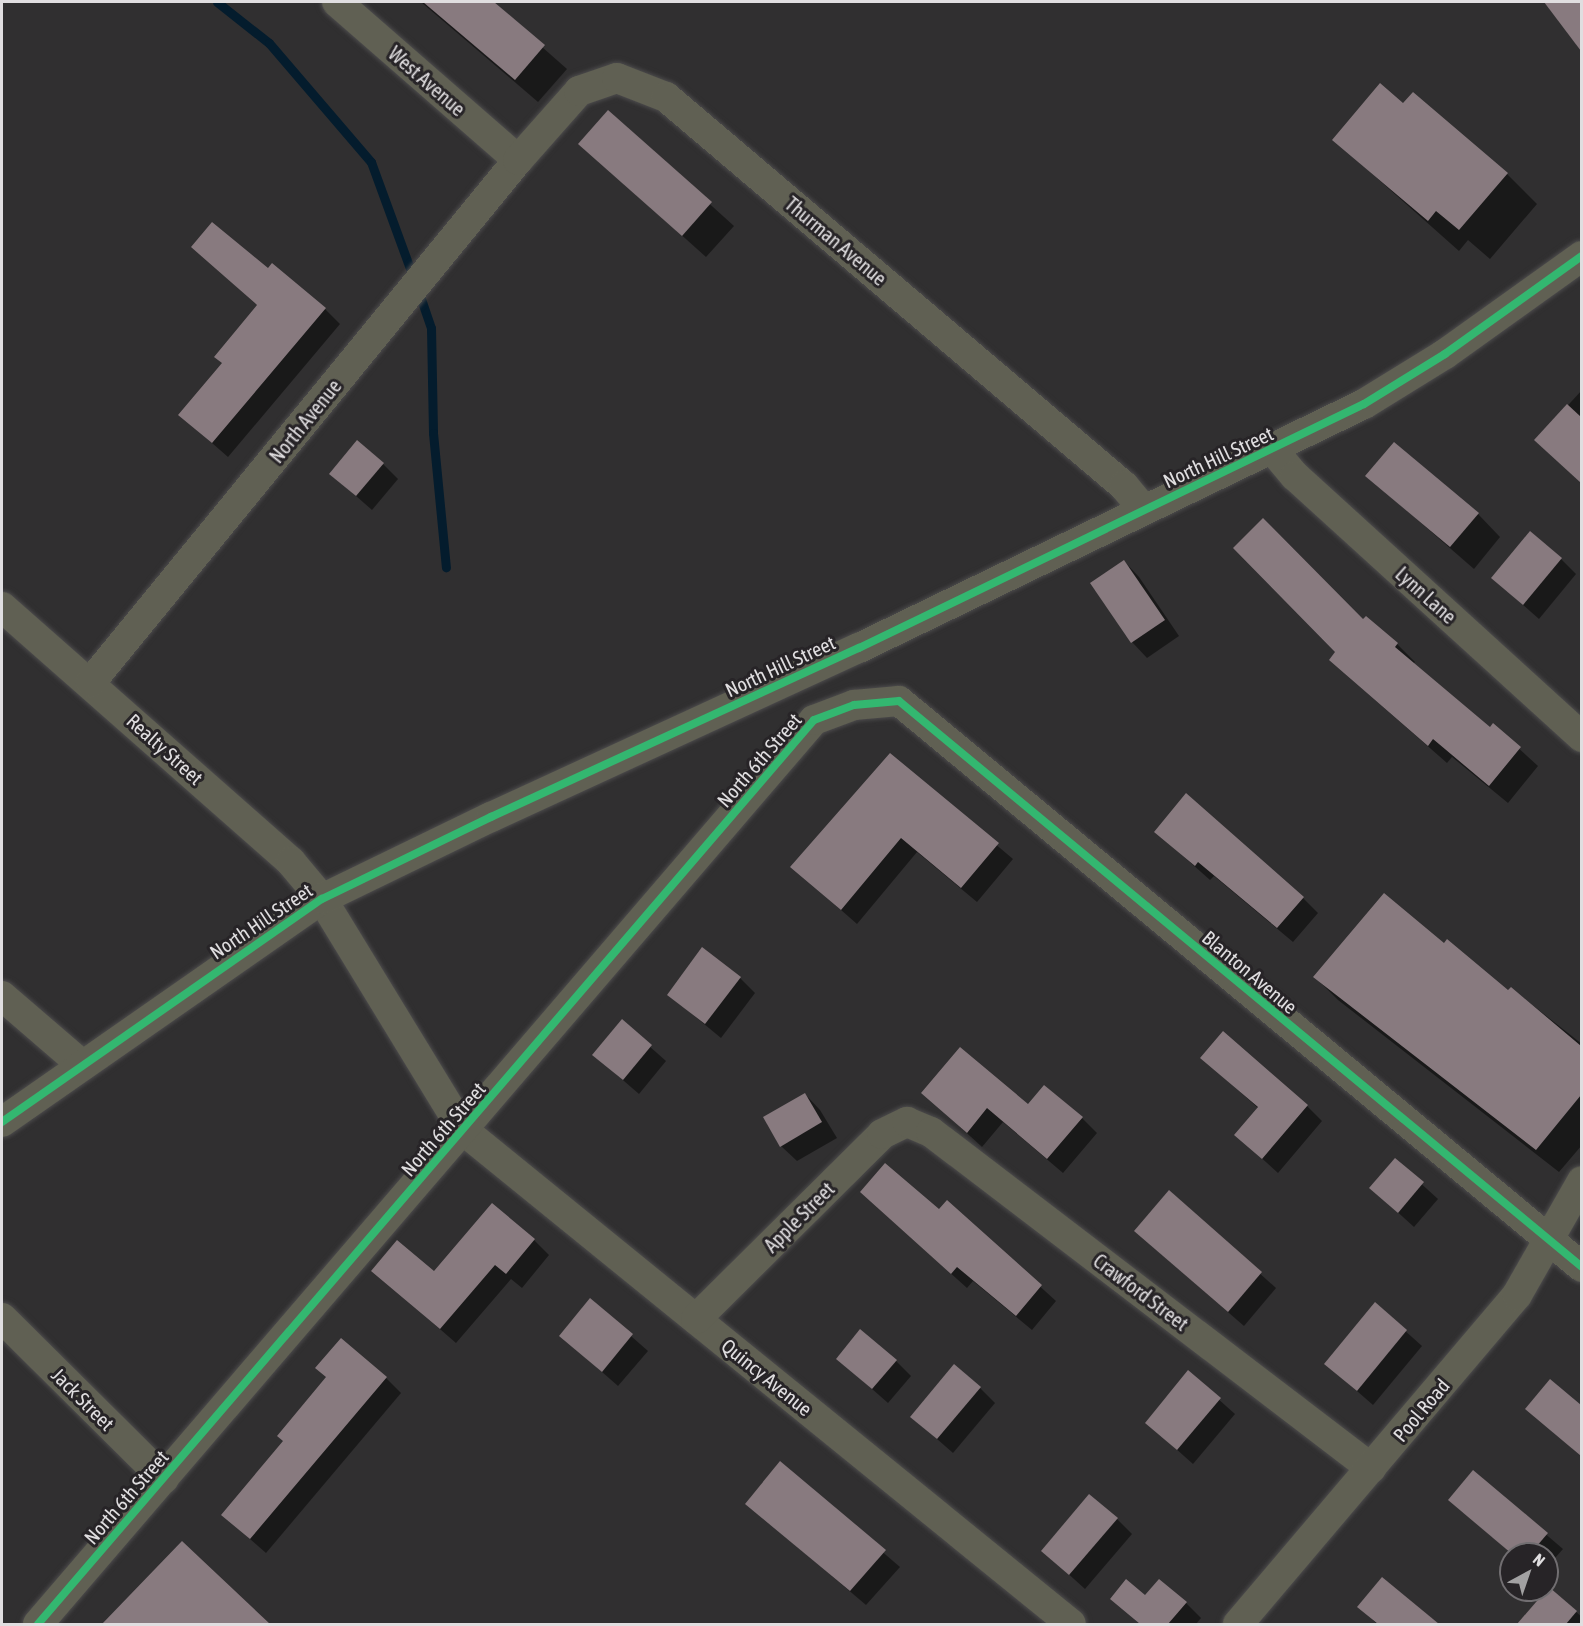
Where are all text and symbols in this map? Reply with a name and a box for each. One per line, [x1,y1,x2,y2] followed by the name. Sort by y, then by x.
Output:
[384,41,470,121] street label: West Avenue
[780,192,892,290] street label: Thurman Avenue
[264,374,346,468] street label: North Avenue
[1159,421,1277,493] street label: North Hill Street
[1391,562,1461,628] street label: Lynn Lane
[721,630,839,702] street label: North Hill Street
[712,708,806,812] street label: North 6th Street
[122,709,208,789] street label: Realty Street
[205,878,317,964] street label: North Hill Street
[1198,925,1302,1019] street label: Blanton Avenue
[396,1077,490,1181] street label: North 6th Street
[759,1177,839,1257] street label: Apple Street
[1089,1249,1193,1335] street label: Crawford Street
[717,1333,817,1421] street label: Quincy Avenue
[47,1363,119,1435] street label: Jack Street
[1388,1374,1454,1446] street label: Pool Road
[79,1445,173,1549] street label: North 6th Street
[1499,1542,1559,1602] north arrow
[1530,1550,1549,1570] text: N

